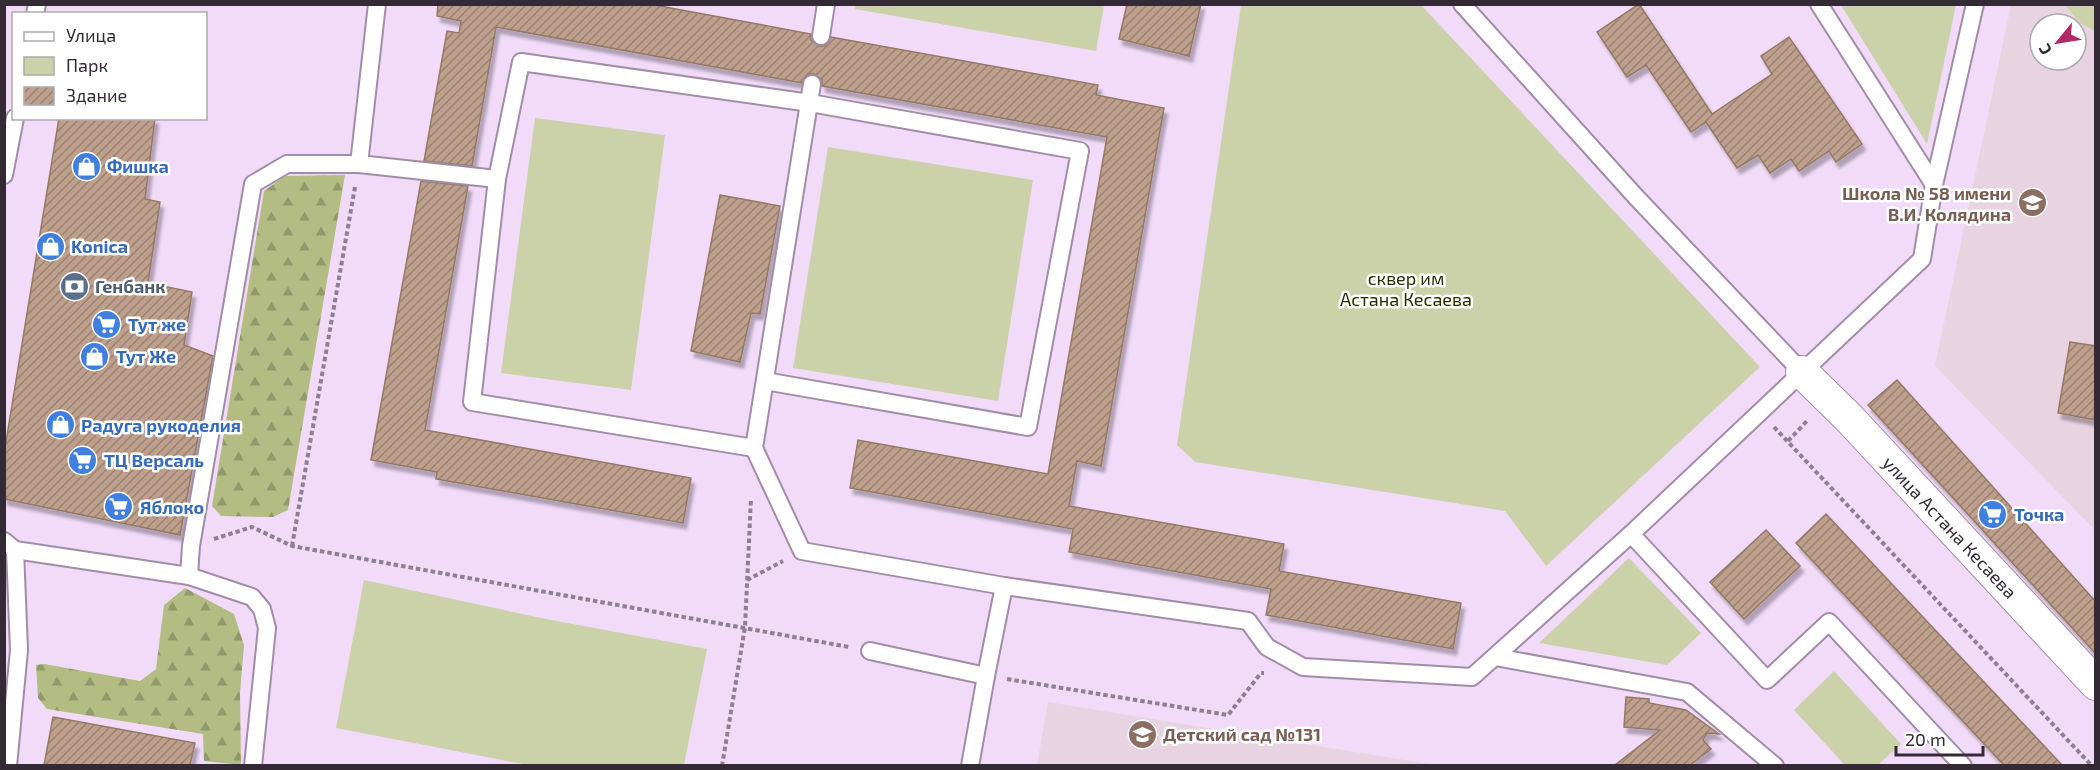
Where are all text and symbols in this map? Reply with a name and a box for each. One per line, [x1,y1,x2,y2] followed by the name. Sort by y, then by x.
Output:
[12,12,207,120] legend
[2028,12,2088,72] north arrow
[66,24,116,46] text: Улица
[2034,41,2055,59] text: С
[66,54,108,76] text: Парк
[66,84,127,106] text: Здание
[70,150,102,182] shop icon: Фишка
[107,155,169,177] place label: Фишка
[1842,182,2011,225] place label: Школа № 58 имени В.И. Колядина
[2016,187,2048,219] school or university icon: Школа № 58 имени В.И. Колядина
[34,230,66,262] shop icon: Konica
[71,235,128,257] place label: Konica
[1340,267,1472,310] park label: сквер им Астана Кесаева
[58,270,90,302] bank icon: Генбанк
[95,275,165,297] place label: Генбанк
[91,308,123,340] supermarket icon: Тут же
[128,313,186,335] place label: Тут же
[79,340,111,372] shop icon: Тут Же
[116,345,176,367] place label: Тут Же
[44,409,76,441] shop icon: Радуга рукоделия
[81,414,241,436] place label: Радуга рукоделия
[67,444,99,476] supermarket icon: ТЦ Версаль
[104,449,204,471] place label: ТЦ Версаль
[1878,451,2022,603] street label: улица Астана Кесаева
[103,491,135,523] supermarket icon: Яблоко
[140,496,204,518] place label: Яблоко
[1977,498,2009,530] supermarket icon: Точка
[2014,503,2064,525] place label: Точка
[1126,718,1158,750] school or university icon: Детский сад №131
[1896,719,1983,757] scale bar
[1163,723,1321,745] place label: Детский сад №131
[1905,728,1946,750] text: 20 m

